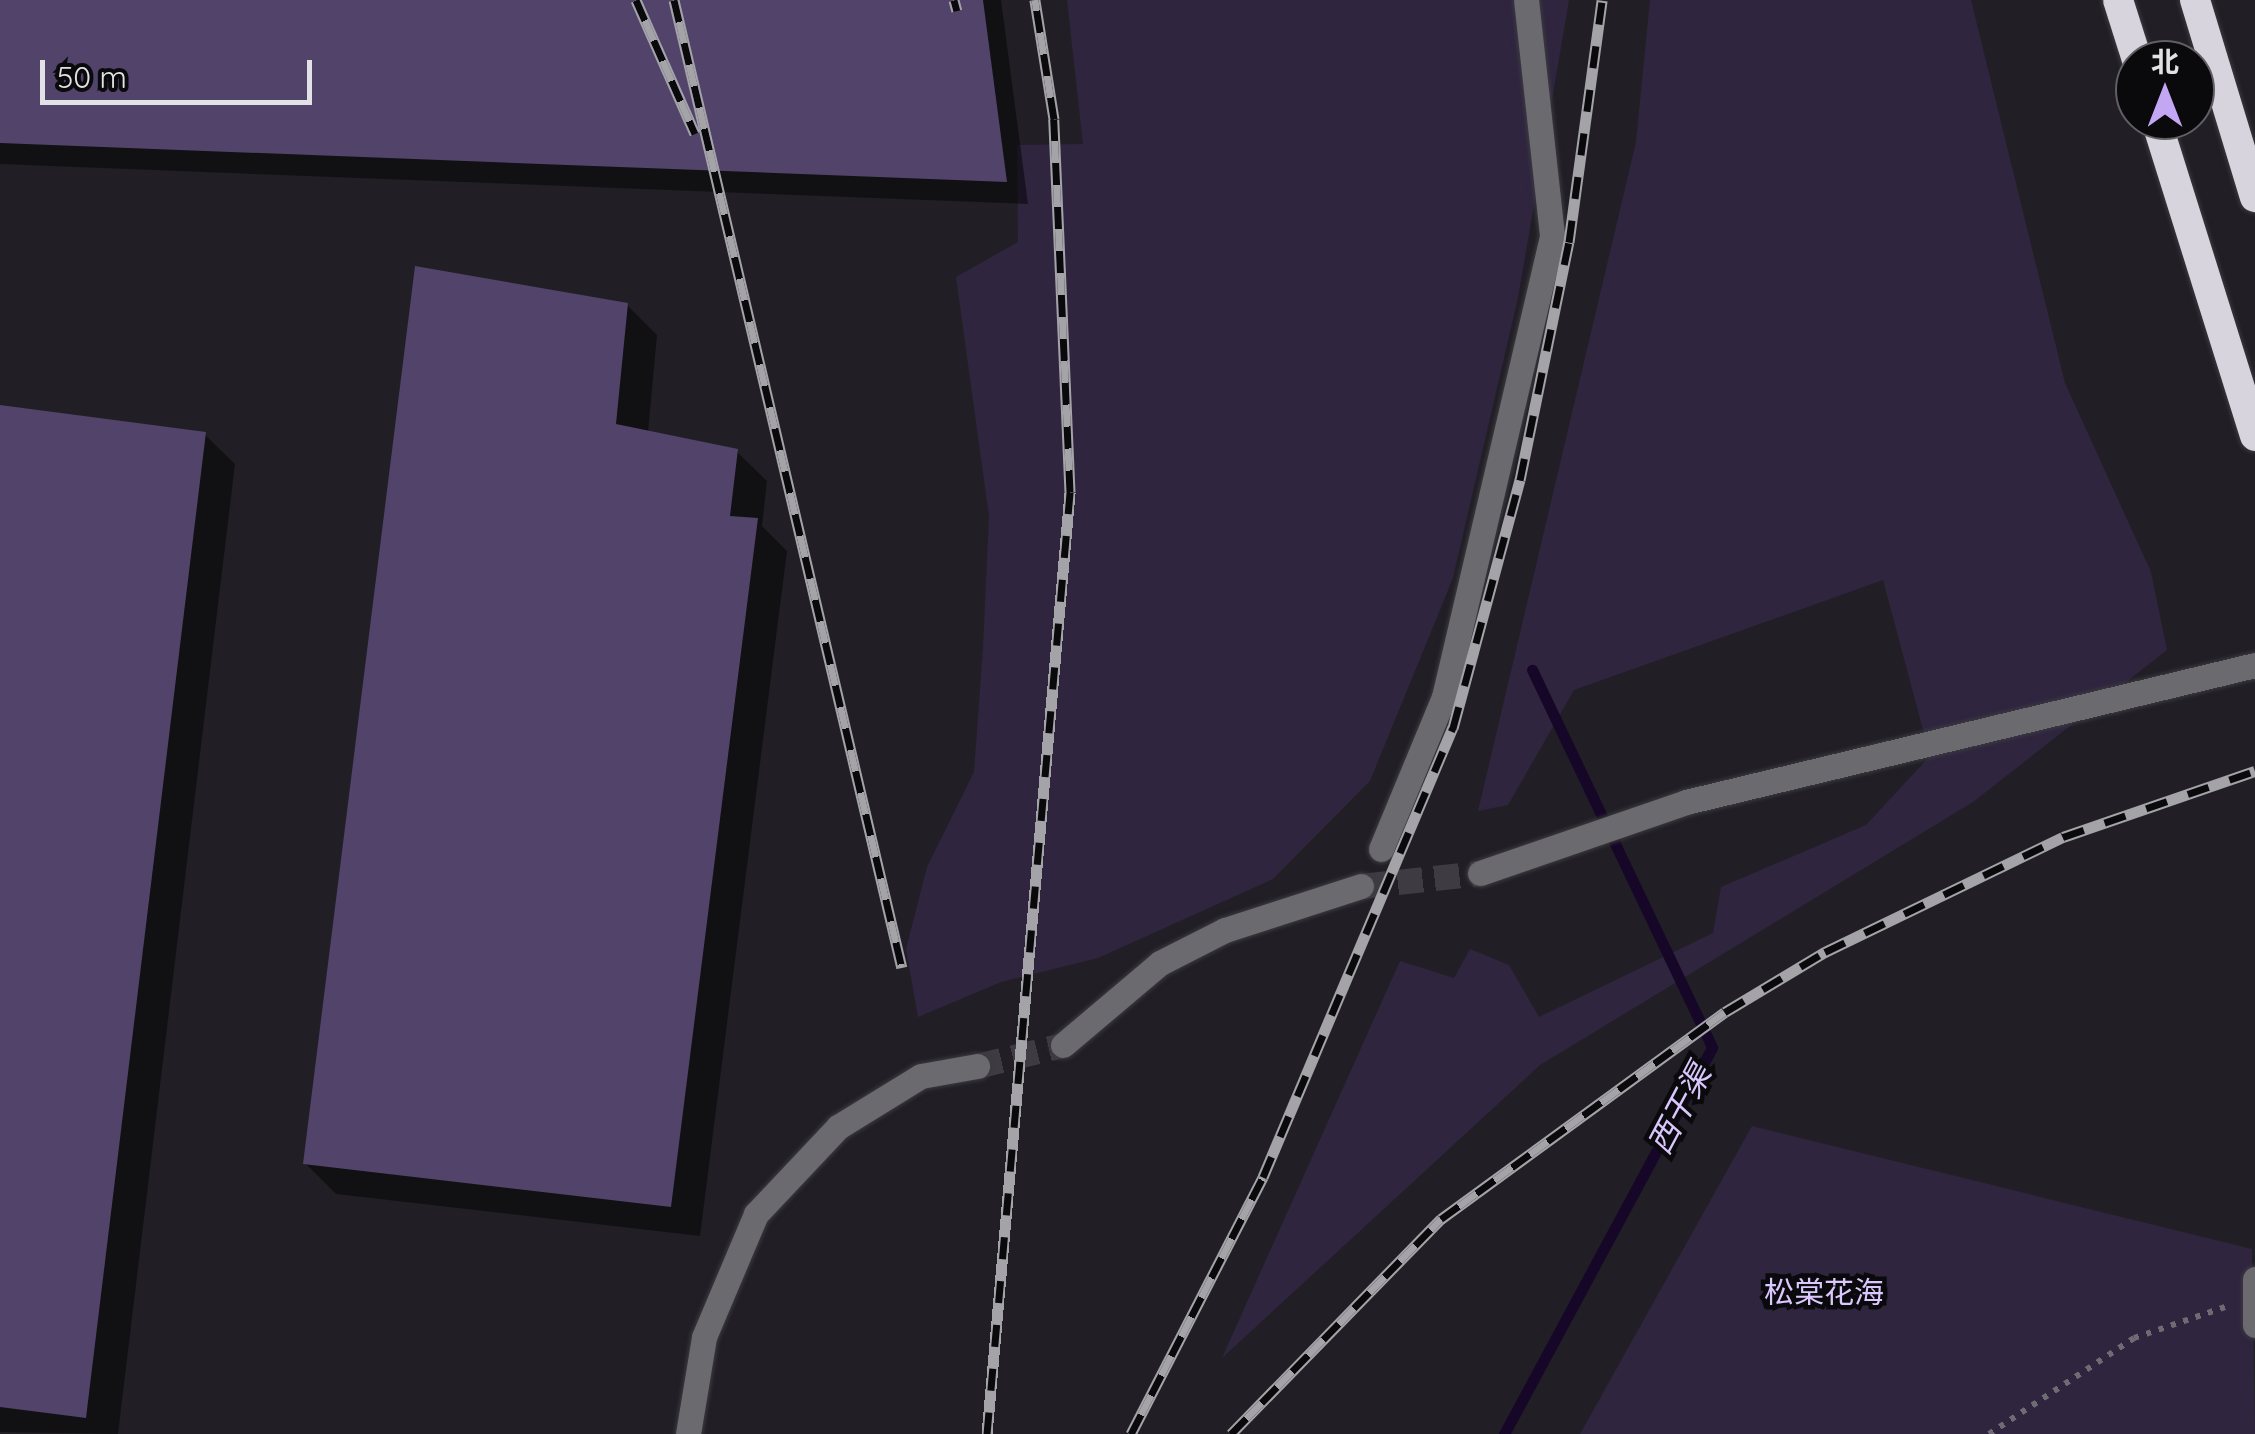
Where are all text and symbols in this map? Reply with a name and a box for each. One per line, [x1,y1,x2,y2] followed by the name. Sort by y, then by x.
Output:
[45,40,318,102] scale bar
[2115,40,2215,140] north arrow
[2151,44,2179,79] text: 北
[57,58,127,96] text: 50 m
[1640,1058,1718,1160] water label: 西干渠
[1764,1274,1884,1310] park label: 松棠花海

